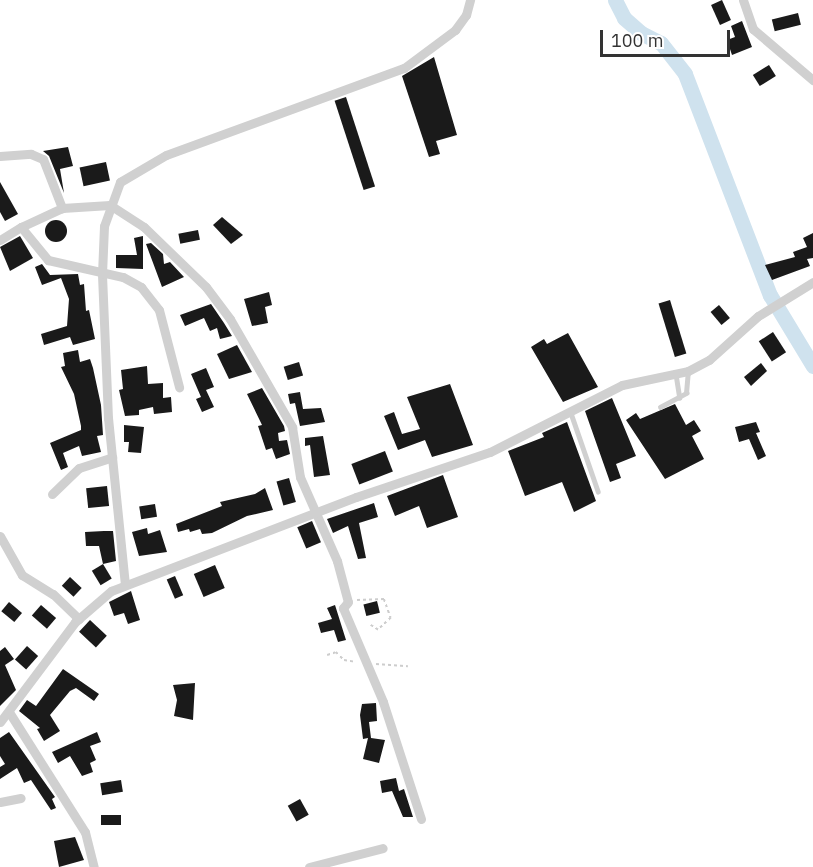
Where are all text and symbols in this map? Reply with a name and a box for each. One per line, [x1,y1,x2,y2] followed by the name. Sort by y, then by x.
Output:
[603,18,734,56] scale bar
[611,29,663,52] text: 100 m

